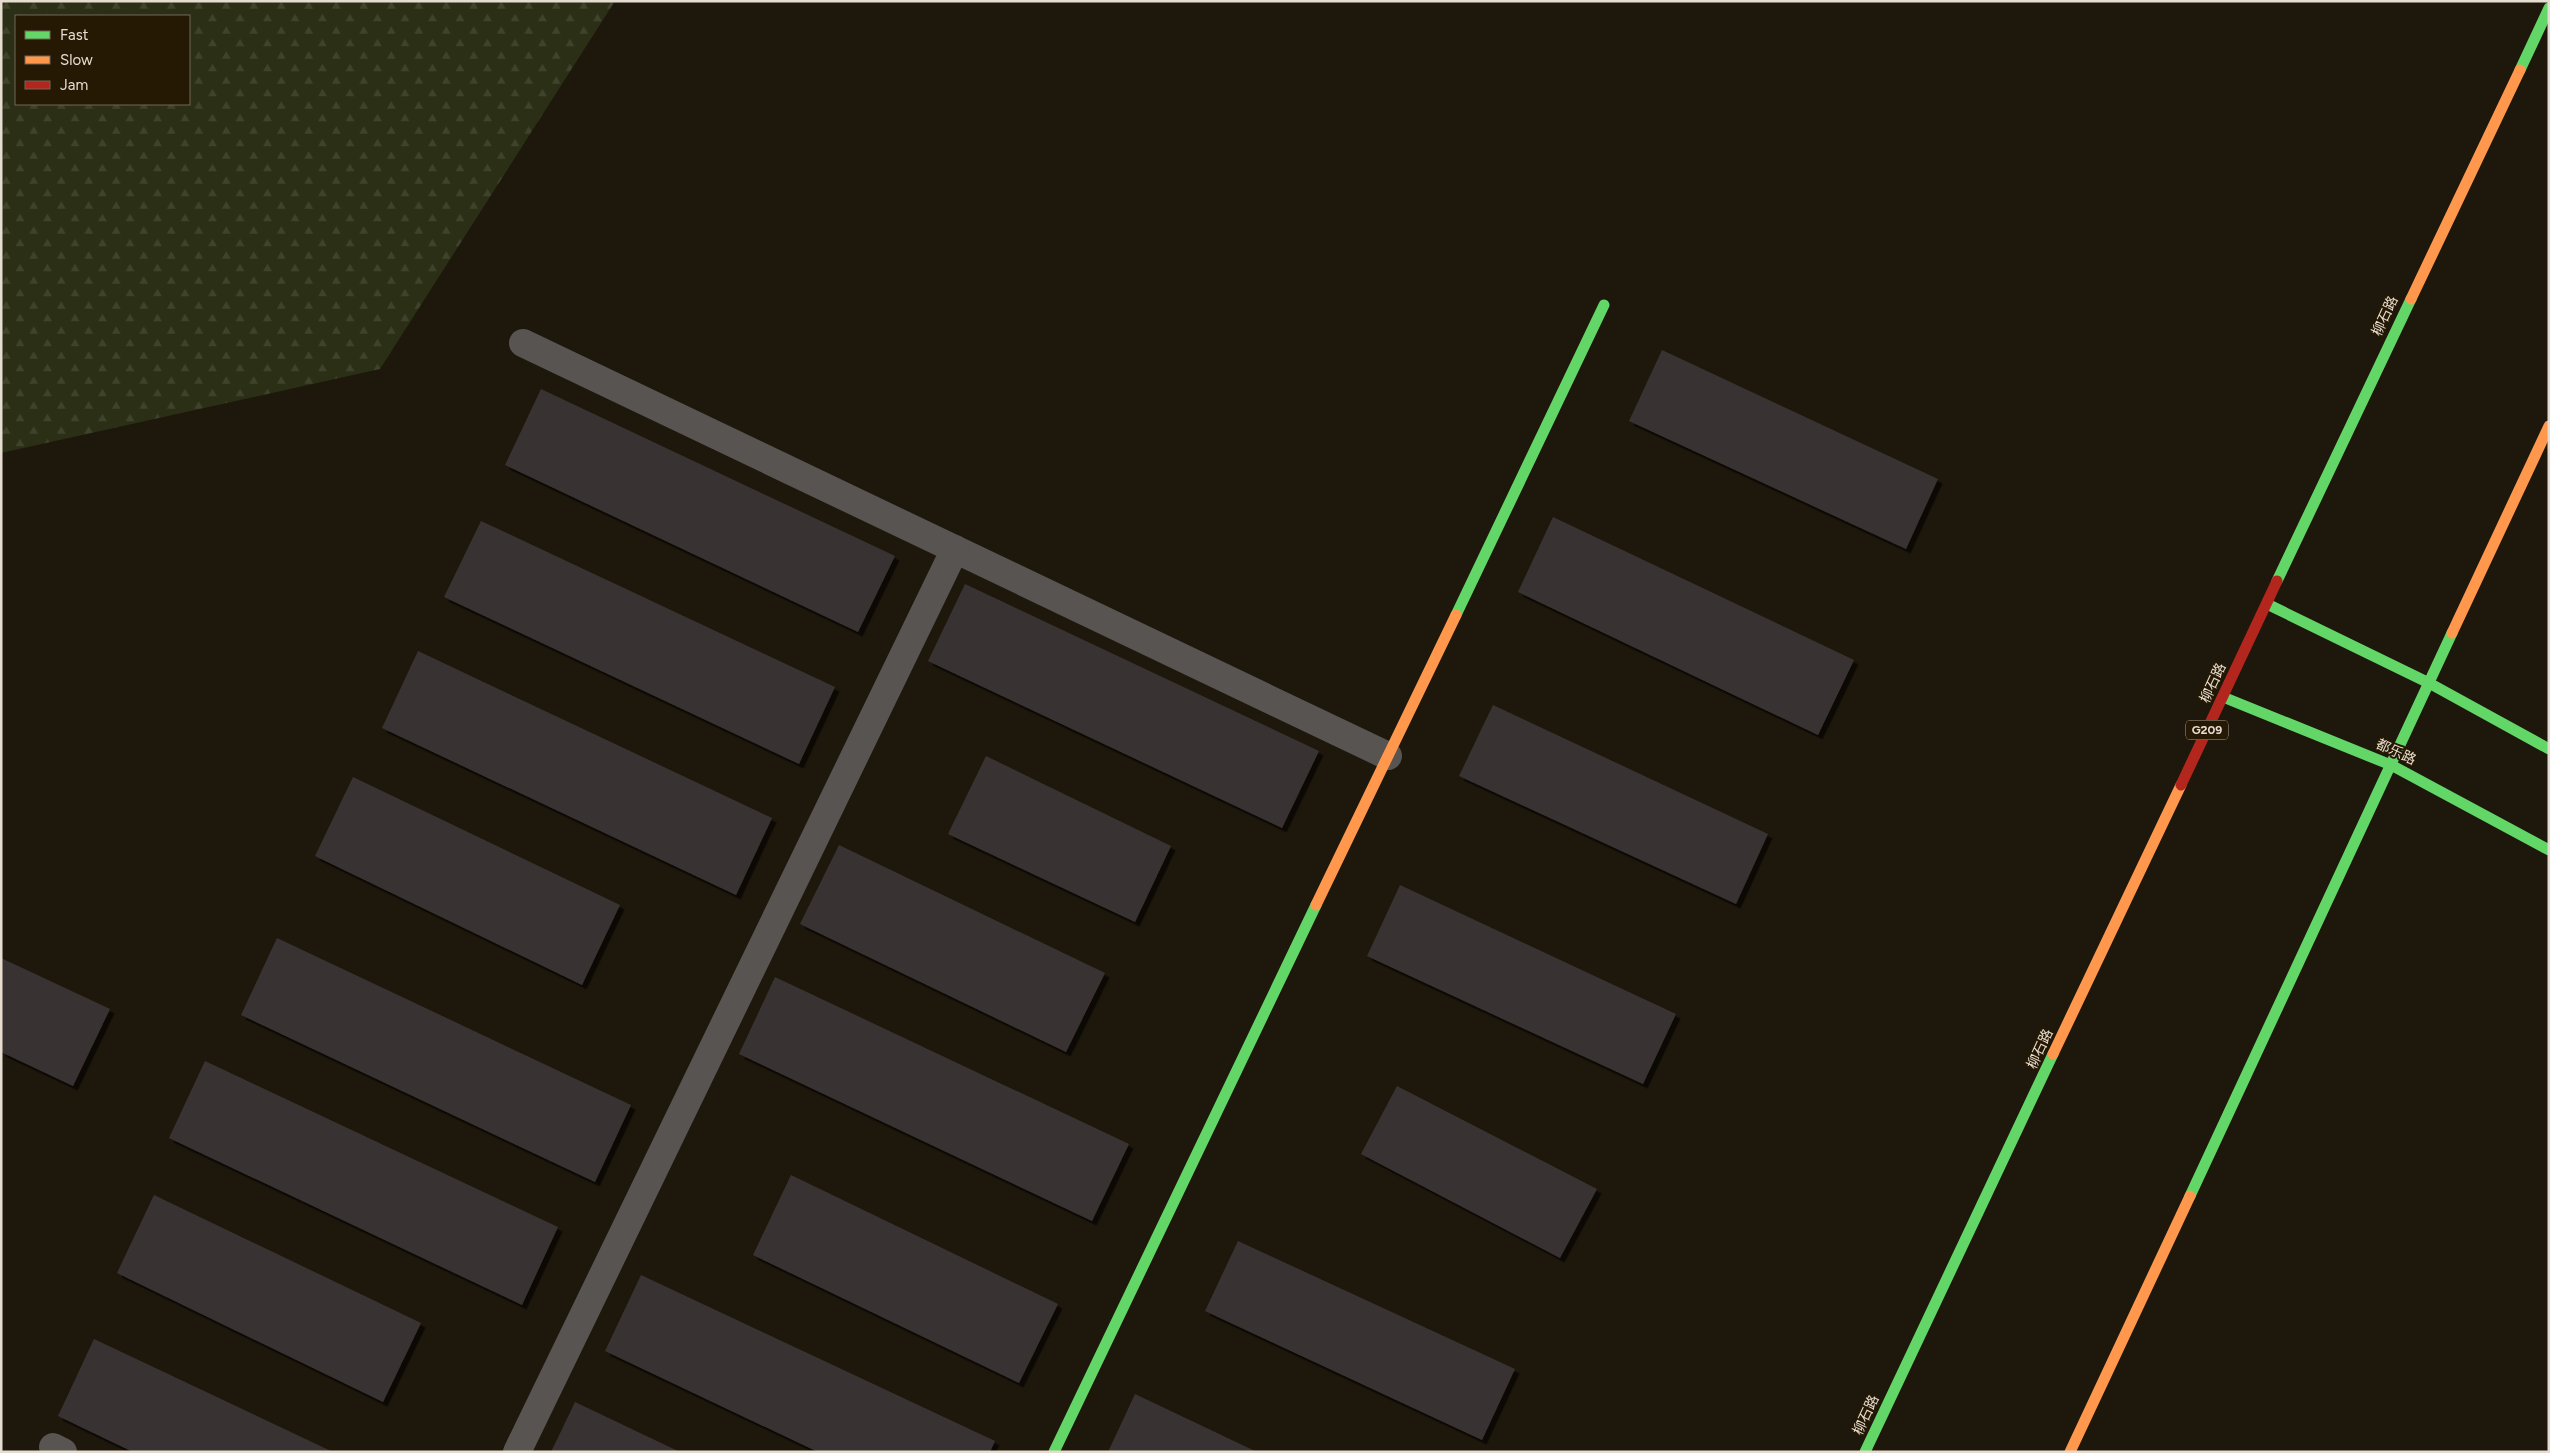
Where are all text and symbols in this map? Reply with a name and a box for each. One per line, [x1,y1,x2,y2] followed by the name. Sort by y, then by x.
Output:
[15,15,190,105] legend
[60,26,89,44] text: Fast
[60,51,93,69] text: Slow
[60,76,88,94] text: Jam
[2368,293,2402,339] street label: 柳石路
[2196,660,2230,706] street label: 柳石路
[2186,720,2228,740] road number: G209
[2373,735,2419,769] street label: 都乐路
[2023,1026,2057,1072] street label: 柳石路
[1849,1392,1883,1438] street label: 柳石路

